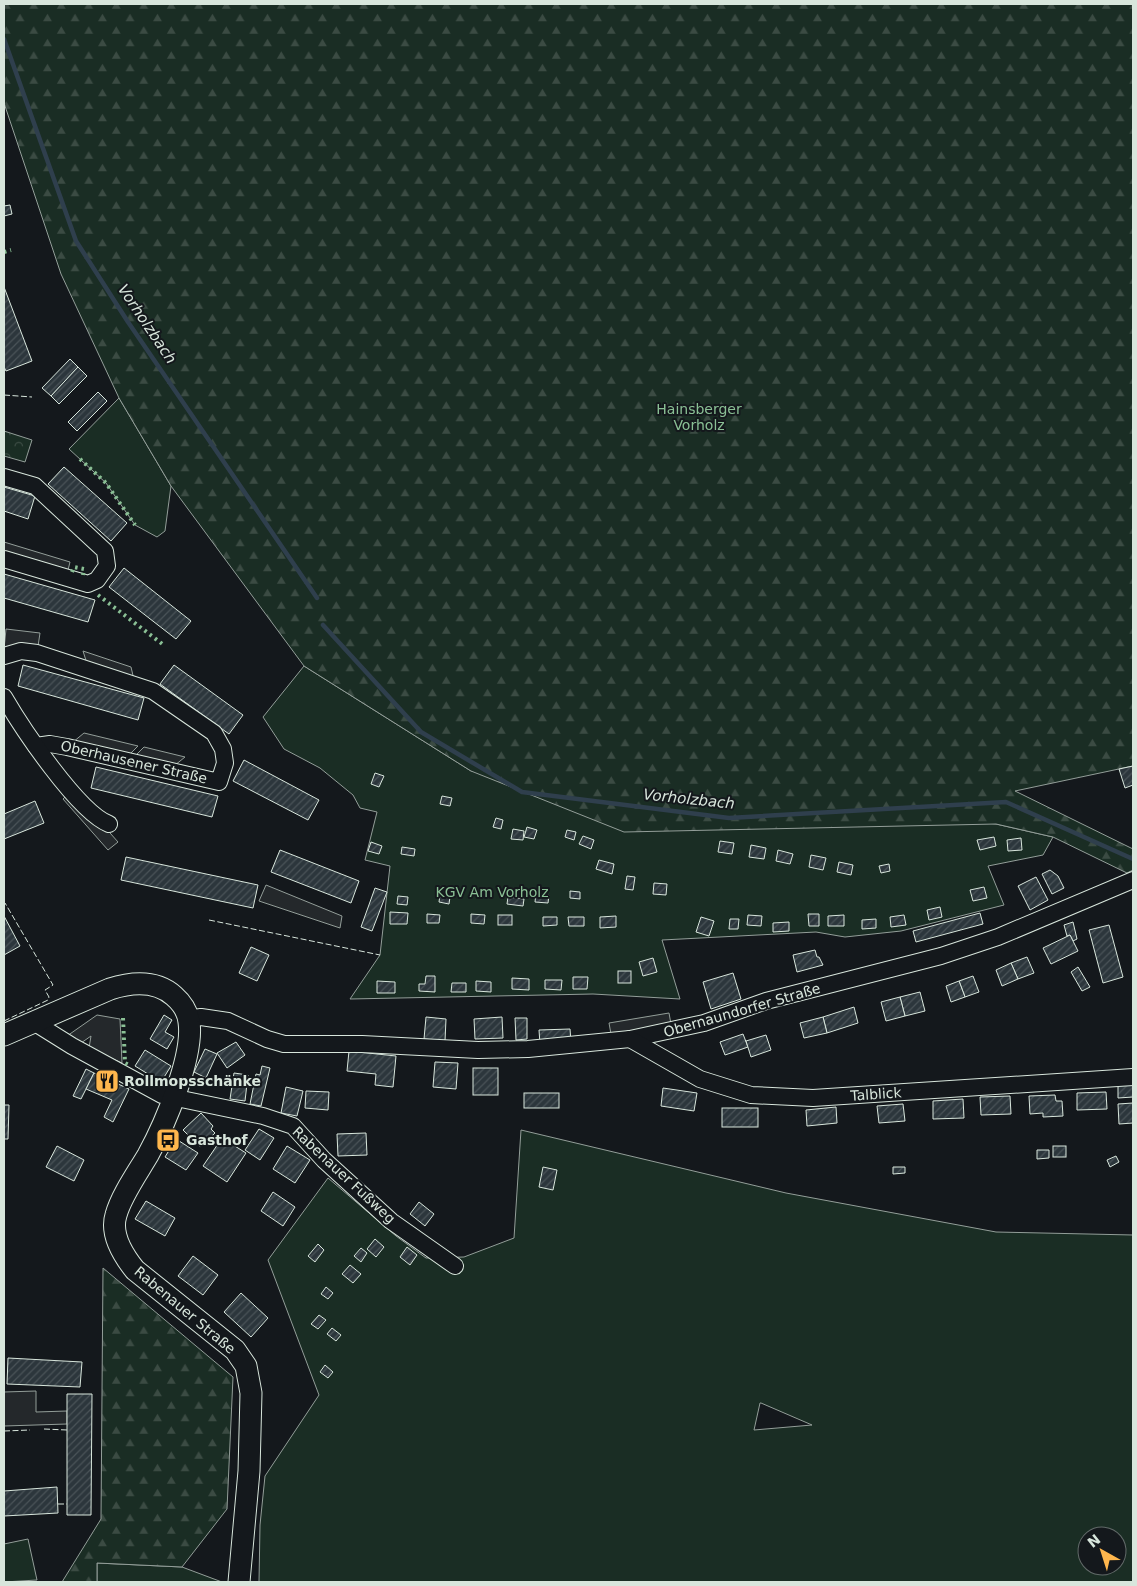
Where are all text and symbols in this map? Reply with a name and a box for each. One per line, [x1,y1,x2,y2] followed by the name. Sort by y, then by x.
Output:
[114,281,180,367] water label: Vorholzbach
[656,401,742,433] park label: Hainsberger Vorholz
[59,737,209,787] street label: Oberhausener Straße
[642,785,736,813] water label: Vorholzbach
[436,884,548,900] park label: KGV Am Vorholz
[662,980,822,1040] street label: Obernaundorfer Straße
[94,1068,120,1094] restaurant icon: Rollmopsschänke
[124,1073,261,1089] place label: Rollmopsschänke
[849,1084,903,1104] street label: Talblick
[289,1123,399,1227] street label: Rabenauer Fußweg
[155,1127,181,1153] bus stop icon: Gasthof
[186,1132,249,1148] place label: Gasthof
[131,1263,239,1357] street label: Rabenauer Straße
[1077,1526,1127,1576] north arrow
[1084,1531,1103,1551] text: N

